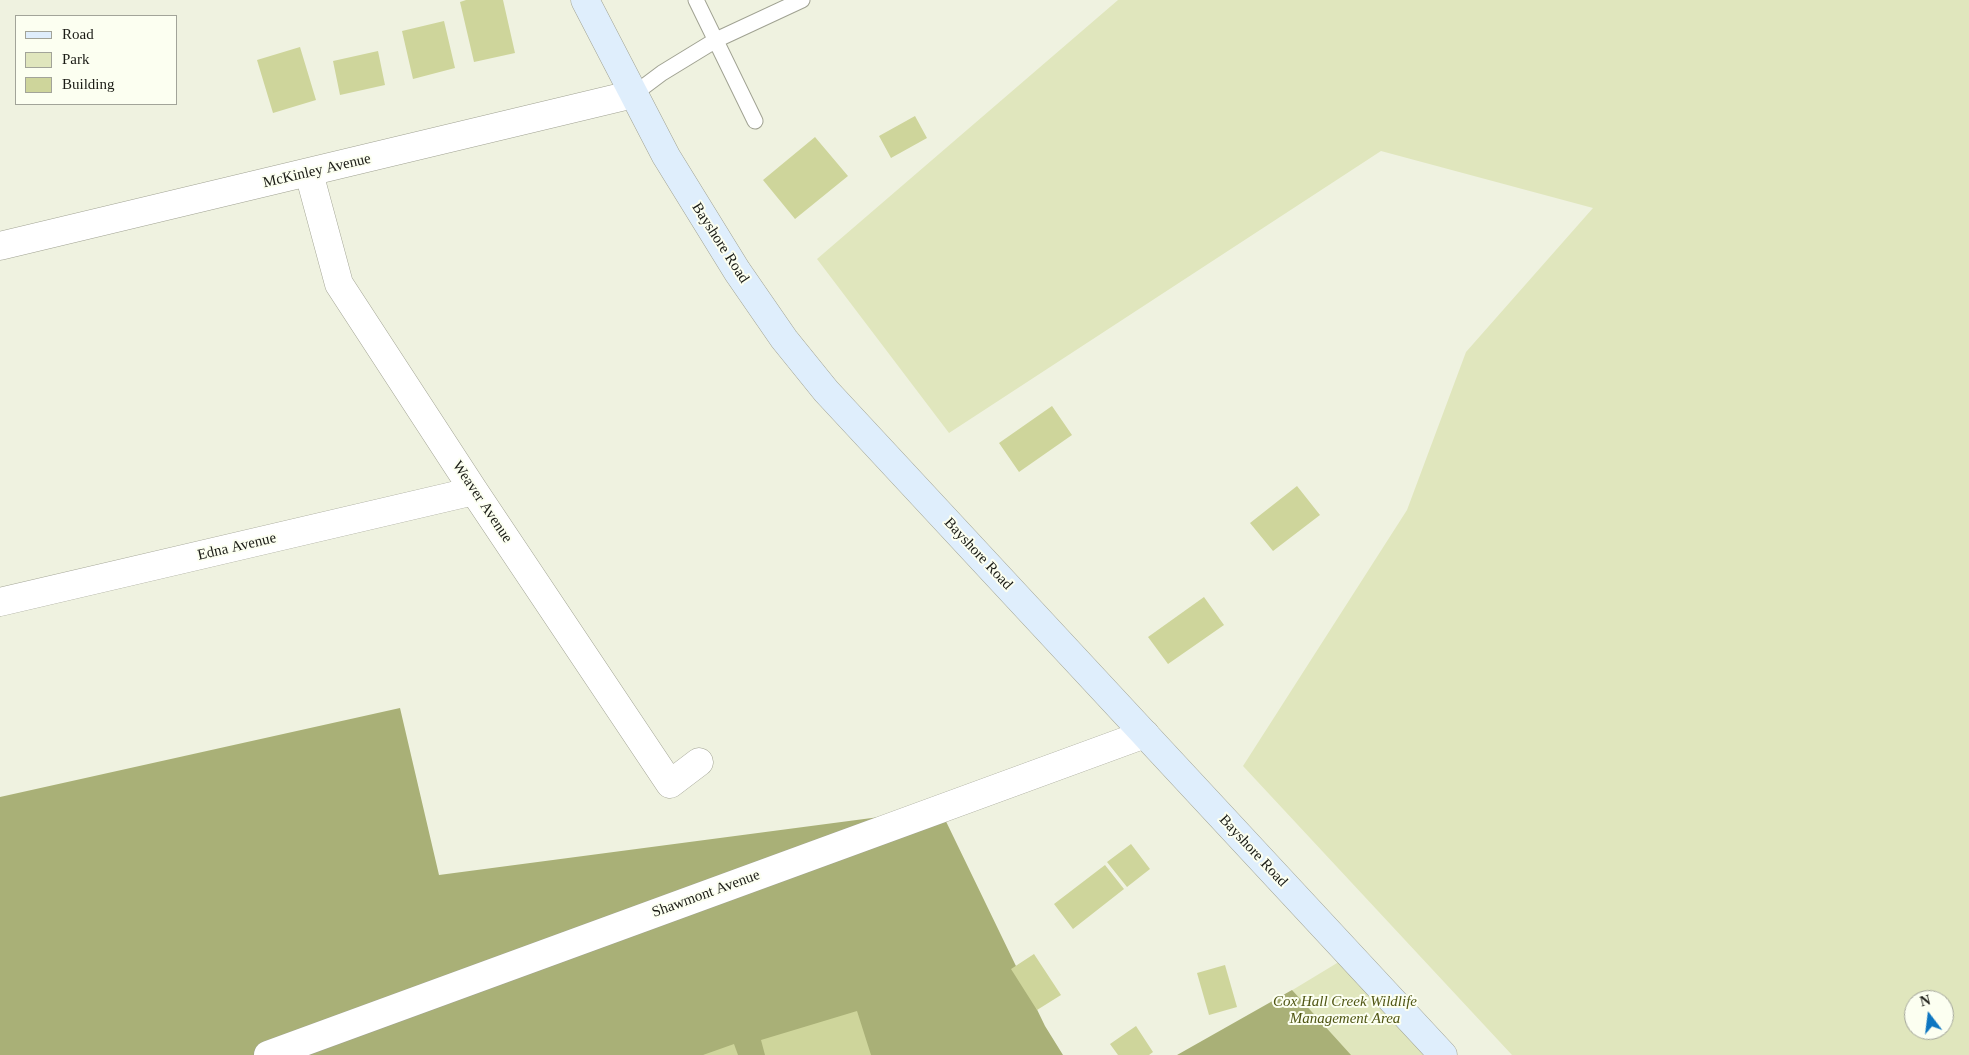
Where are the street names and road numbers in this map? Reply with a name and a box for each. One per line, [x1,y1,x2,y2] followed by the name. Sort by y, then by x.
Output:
[261,150,373,192] street label: McKinley Avenue
[687,199,753,287] street label: Bayshore Road
[448,458,516,546] street label: Weaver Avenue
[940,514,1016,594] street label: Bayshore Road
[196,529,278,565] street label: Edna Avenue
[1215,811,1291,891] street label: Bayshore Road
[650,866,762,922] street label: Shawmont Avenue

